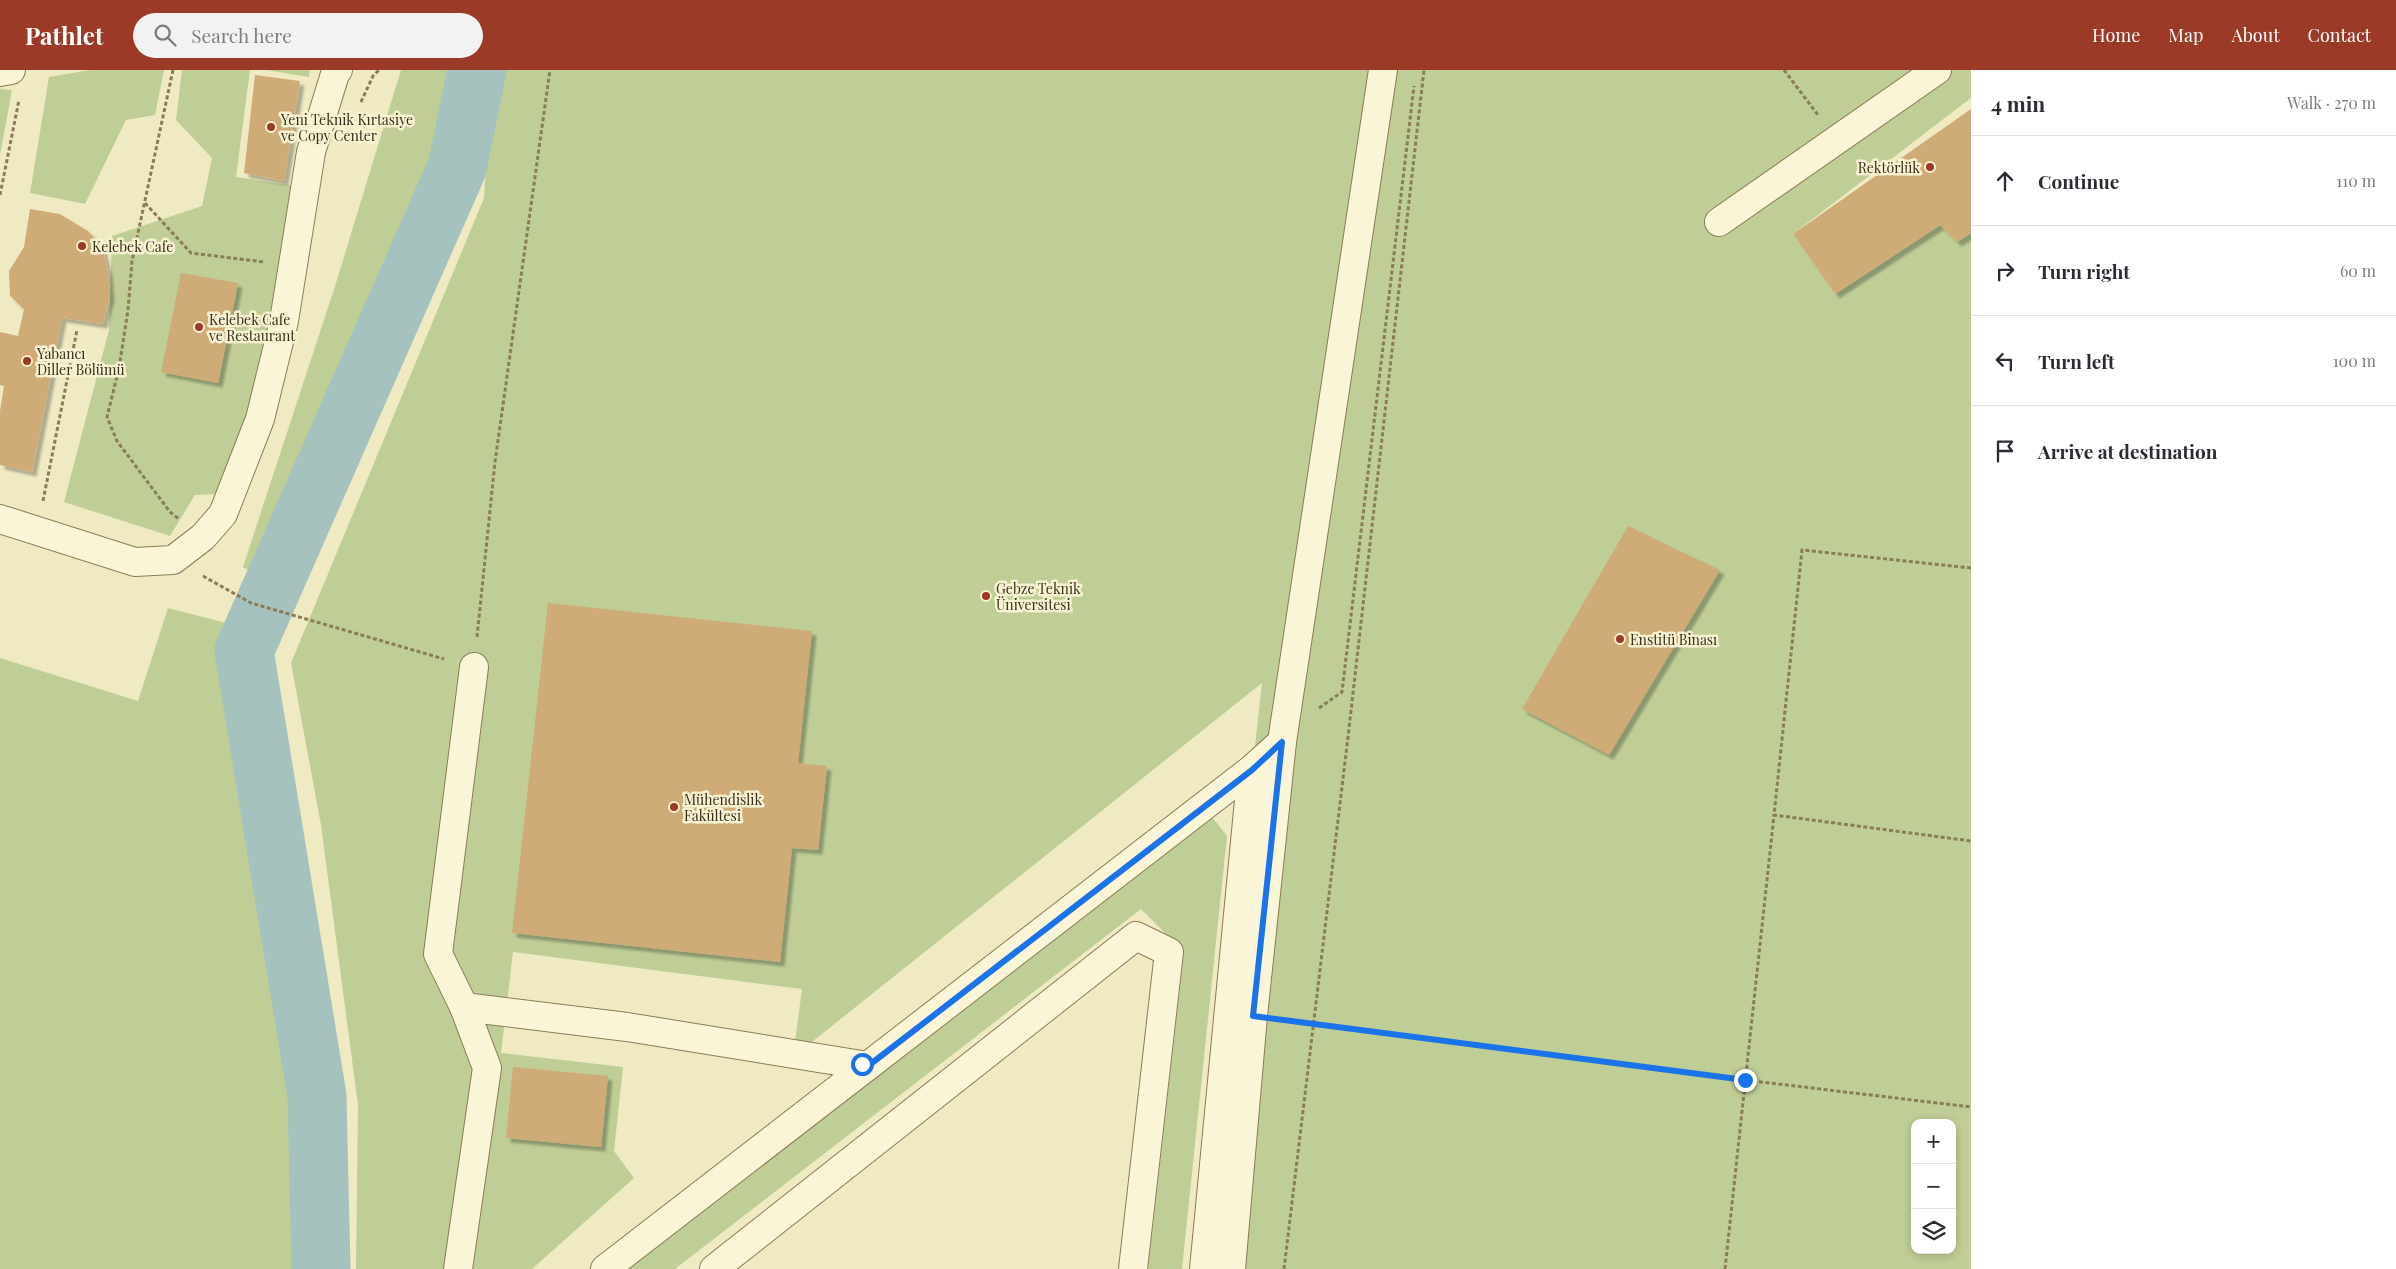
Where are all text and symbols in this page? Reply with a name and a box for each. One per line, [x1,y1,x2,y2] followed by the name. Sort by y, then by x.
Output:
[133,13,483,58] search box
[25,19,103,51] text: Pathlet
[151,21,179,49] icon: search
[191,22,292,48] text: Search here
[2092,23,2140,47] text: Home
[2168,23,2203,47] text: Map
[2231,23,2280,47] text: About
[2308,23,2371,47] text: Contact
[1991,89,2045,117] text: 4 min
[2287,92,2376,113] text: Walk · 270 m
[280,110,413,145] place label: Yeni Teknik Kırtasiye ve Copy Center
[265,121,277,133] marker: Yeni Teknik Kırtasiye ve Copy Center
[1858,158,1920,177] place label: Rektörlük
[1924,161,1936,173] marker: Rektörlük
[1991,167,2019,195] icon: ahead
[2038,168,2119,194] text: Continue
[2336,170,2376,191] text: 110 m
[92,237,173,256] place label: Kelebek Cafe
[76,240,88,252] marker: Kelebek Cafe
[1991,257,2019,285] icon: right
[2038,258,2130,284] text: Turn right
[2340,260,2376,281] text: 60 m
[208,310,296,345] place label: Kelebek Cafe ve Restaurant
[193,321,205,333] marker: Kelebek Cafe ve Restaurant
[36,344,125,379] place label: Yabancı Diller Bölümü
[1991,347,2019,375] icon: left
[2038,348,2115,374] text: Turn left
[2333,350,2376,371] text: 100 m
[21,355,33,367] marker: Yabancı Diller Bölümü
[1991,437,2019,465] icon: arrive
[2038,438,2218,464] text: Arrive at destination
[996,579,1081,614] place label: Gebze Teknik Üniversitesi
[980,590,992,602] marker: Gebze Teknik Üniversitesi
[1630,630,1717,649] place label: Enstitü Binası
[1614,633,1626,645] marker: Enstitü Binası
[684,790,762,825] place label: Mühendislik Fakültesi
[668,801,680,813] marker: Mühendislik Fakültesi
[851,1053,874,1076] route start
[1734,1069,1757,1092] route end
[1911,1119,1956,1254] map controls
[1911,1119,1956,1164] button: +
[1911,1164,1956,1209] button: −
[1911,1209,1956,1254] button: layers

